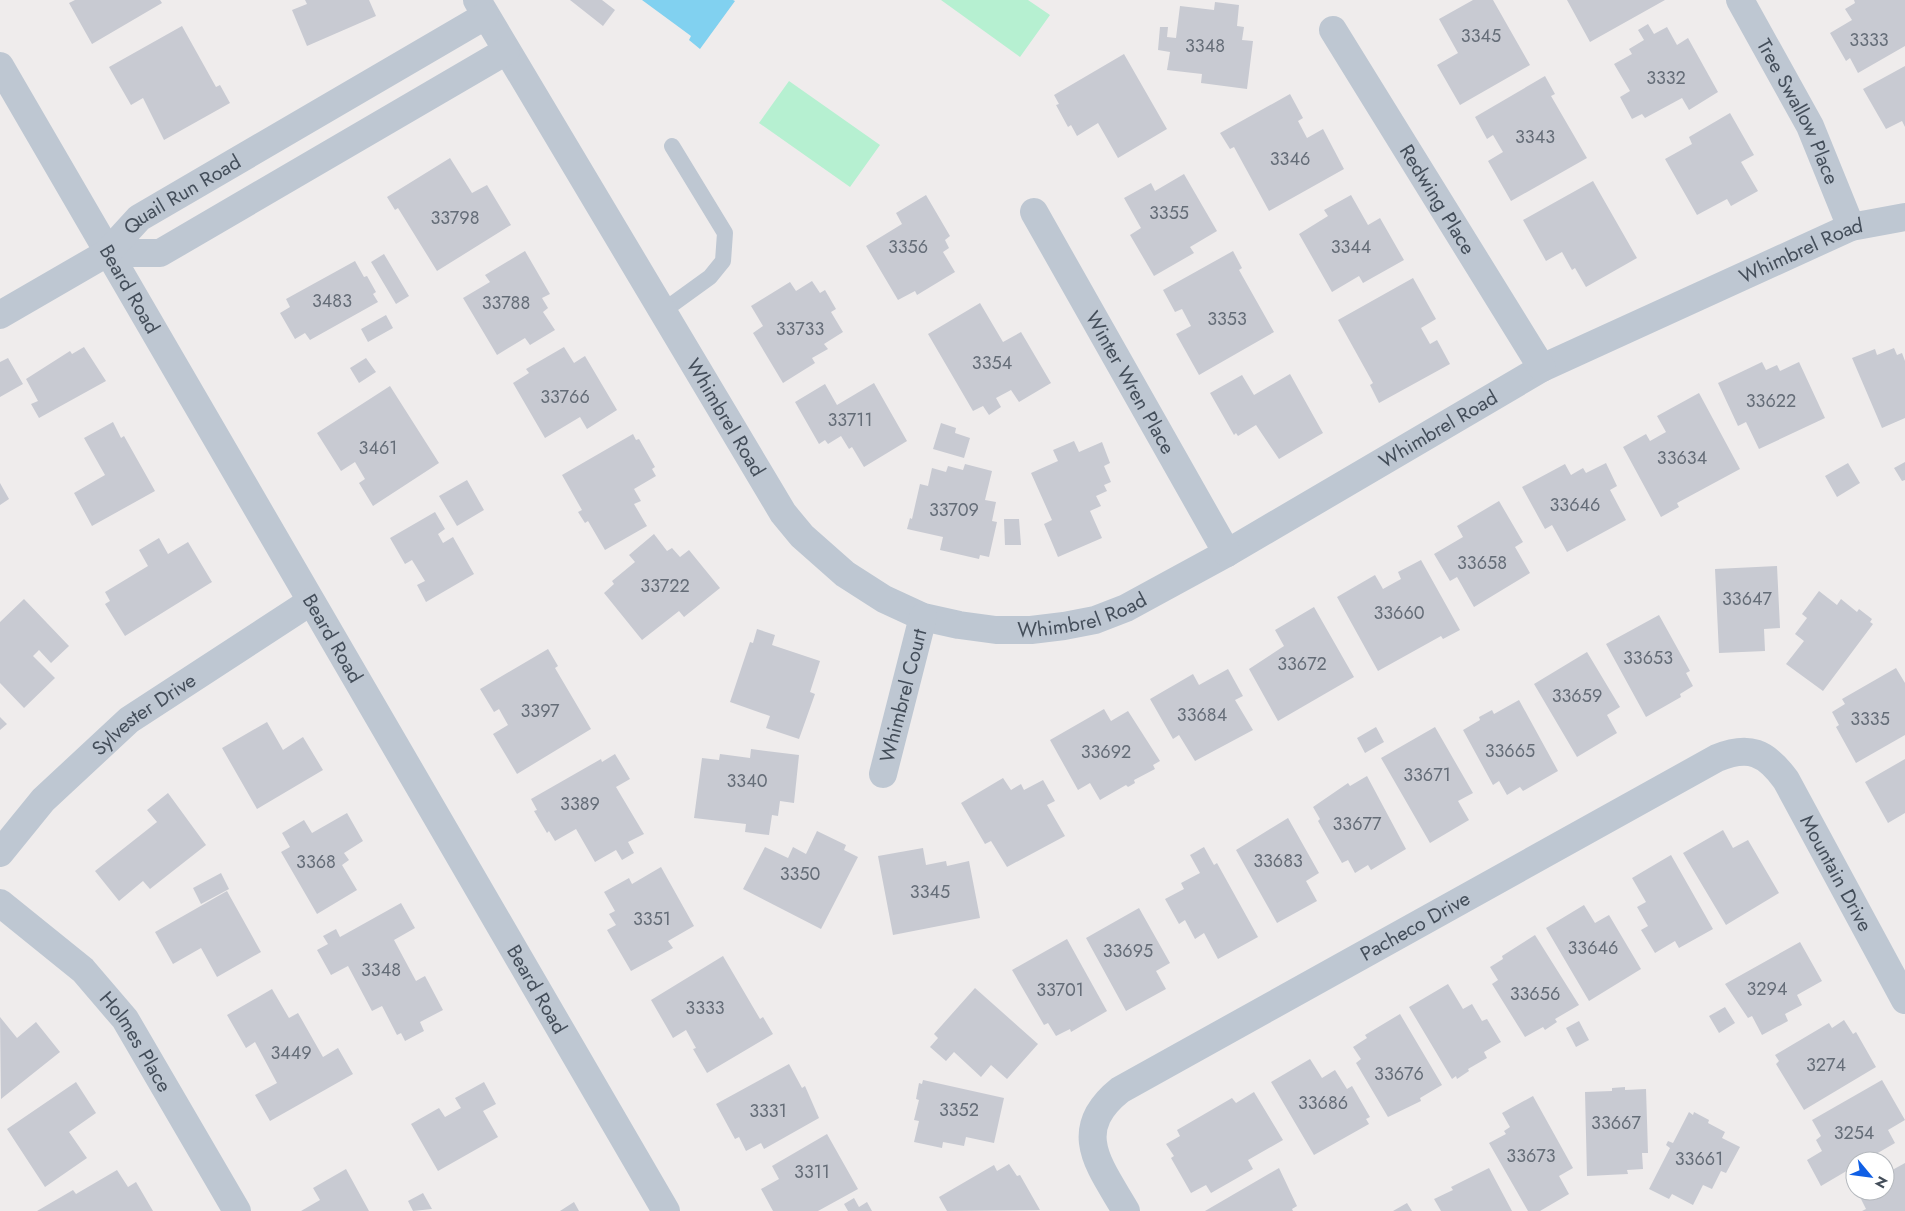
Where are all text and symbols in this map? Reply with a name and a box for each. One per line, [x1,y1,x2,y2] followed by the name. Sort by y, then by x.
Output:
[1461,23,1501,49] house number: 3345
[1849,27,1889,53] house number: 3333
[1185,33,1225,59] house number: 3348
[1749,34,1846,189] street label: Tree Swallow Place
[1646,65,1686,91] house number: 3332
[1515,124,1555,150] house number: 3343
[1392,139,1482,260] street label: Redwing Place
[1270,146,1310,172] house number: 3346
[117,148,246,241] street label: Quail Run Road
[1149,200,1189,226] house number: 3355
[430,205,480,231] house number: 33798
[1735,211,1865,291] street label: Whimbrel Road
[888,234,928,260] house number: 3356
[1331,234,1371,260] house number: 3344
[92,239,167,339] street label: Beard Road
[312,288,352,314] house number: 3483
[482,290,530,316] house number: 33788
[1078,306,1182,460] street label: Winter Wren Place
[1207,306,1247,332] house number: 3353
[776,316,824,342] house number: 33733
[972,350,1012,376] house number: 3354
[679,353,772,482] street label: Whimbrel Road
[1374,383,1503,476] street label: Whimbrel Road
[540,384,590,410] house number: 33766
[1746,388,1796,414] house number: 33622
[827,407,873,433] house number: 33711
[359,435,397,461] house number: 3461
[1657,445,1707,471] house number: 33634
[1550,492,1600,518] house number: 33646
[929,497,979,523] house number: 33709
[1457,550,1507,576] house number: 33658
[640,573,690,599] house number: 33722
[1017,585,1152,645] street label: Whimbrel Road
[1722,586,1773,612] house number: 33647
[295,589,370,688] street label: Beard Road
[1373,600,1425,626] house number: 33660
[873,626,934,766] street label: Whimbrel Court
[1623,645,1673,671] house number: 33653
[1277,651,1327,677] house number: 33672
[85,666,202,763] street label: Sylvester Drive
[1552,683,1602,709] house number: 33659
[521,698,560,724] house number: 3397
[1177,702,1227,728] house number: 33684
[1850,706,1890,732] house number: 3335
[1485,738,1535,764] house number: 33665
[1081,739,1131,765] house number: 33692
[1403,762,1451,788] house number: 33671
[727,768,768,794] house number: 3340
[560,791,600,817] house number: 3389
[1793,810,1879,937] street label: Mountain Drive
[1333,811,1382,837] house number: 33677
[1253,848,1303,874] house number: 33683
[296,849,336,875] house number: 3368
[780,861,821,887] house number: 3350
[910,879,950,905] house number: 3345
[1355,884,1475,969] street label: Pacheco Drive
[633,906,671,932] house number: 3351
[1568,935,1618,961] house number: 33646
[1103,938,1153,964] house number: 33695
[499,940,574,1039] street label: Beard Road
[361,957,401,983] house number: 3348
[1747,976,1787,1002] house number: 3294
[1036,977,1084,1003] house number: 33701
[1510,981,1560,1007] house number: 33656
[92,985,179,1098] street label: Holmes Place
[685,995,725,1021] house number: 3333
[270,1040,312,1066] house number: 3449
[1806,1052,1846,1078] house number: 3274
[1374,1061,1424,1087] house number: 33676
[1298,1090,1348,1116] house number: 33686
[939,1097,979,1123] house number: 3352
[749,1098,787,1124] house number: 3331
[1591,1110,1641,1136] house number: 33667
[1834,1120,1874,1146] house number: 3254
[1506,1143,1556,1169] house number: 33673
[1675,1146,1723,1172] house number: 33661
[1845,1151,1895,1201] north arrow
[794,1159,830,1185] house number: 3311
[1870,1173,1893,1192] text: N

